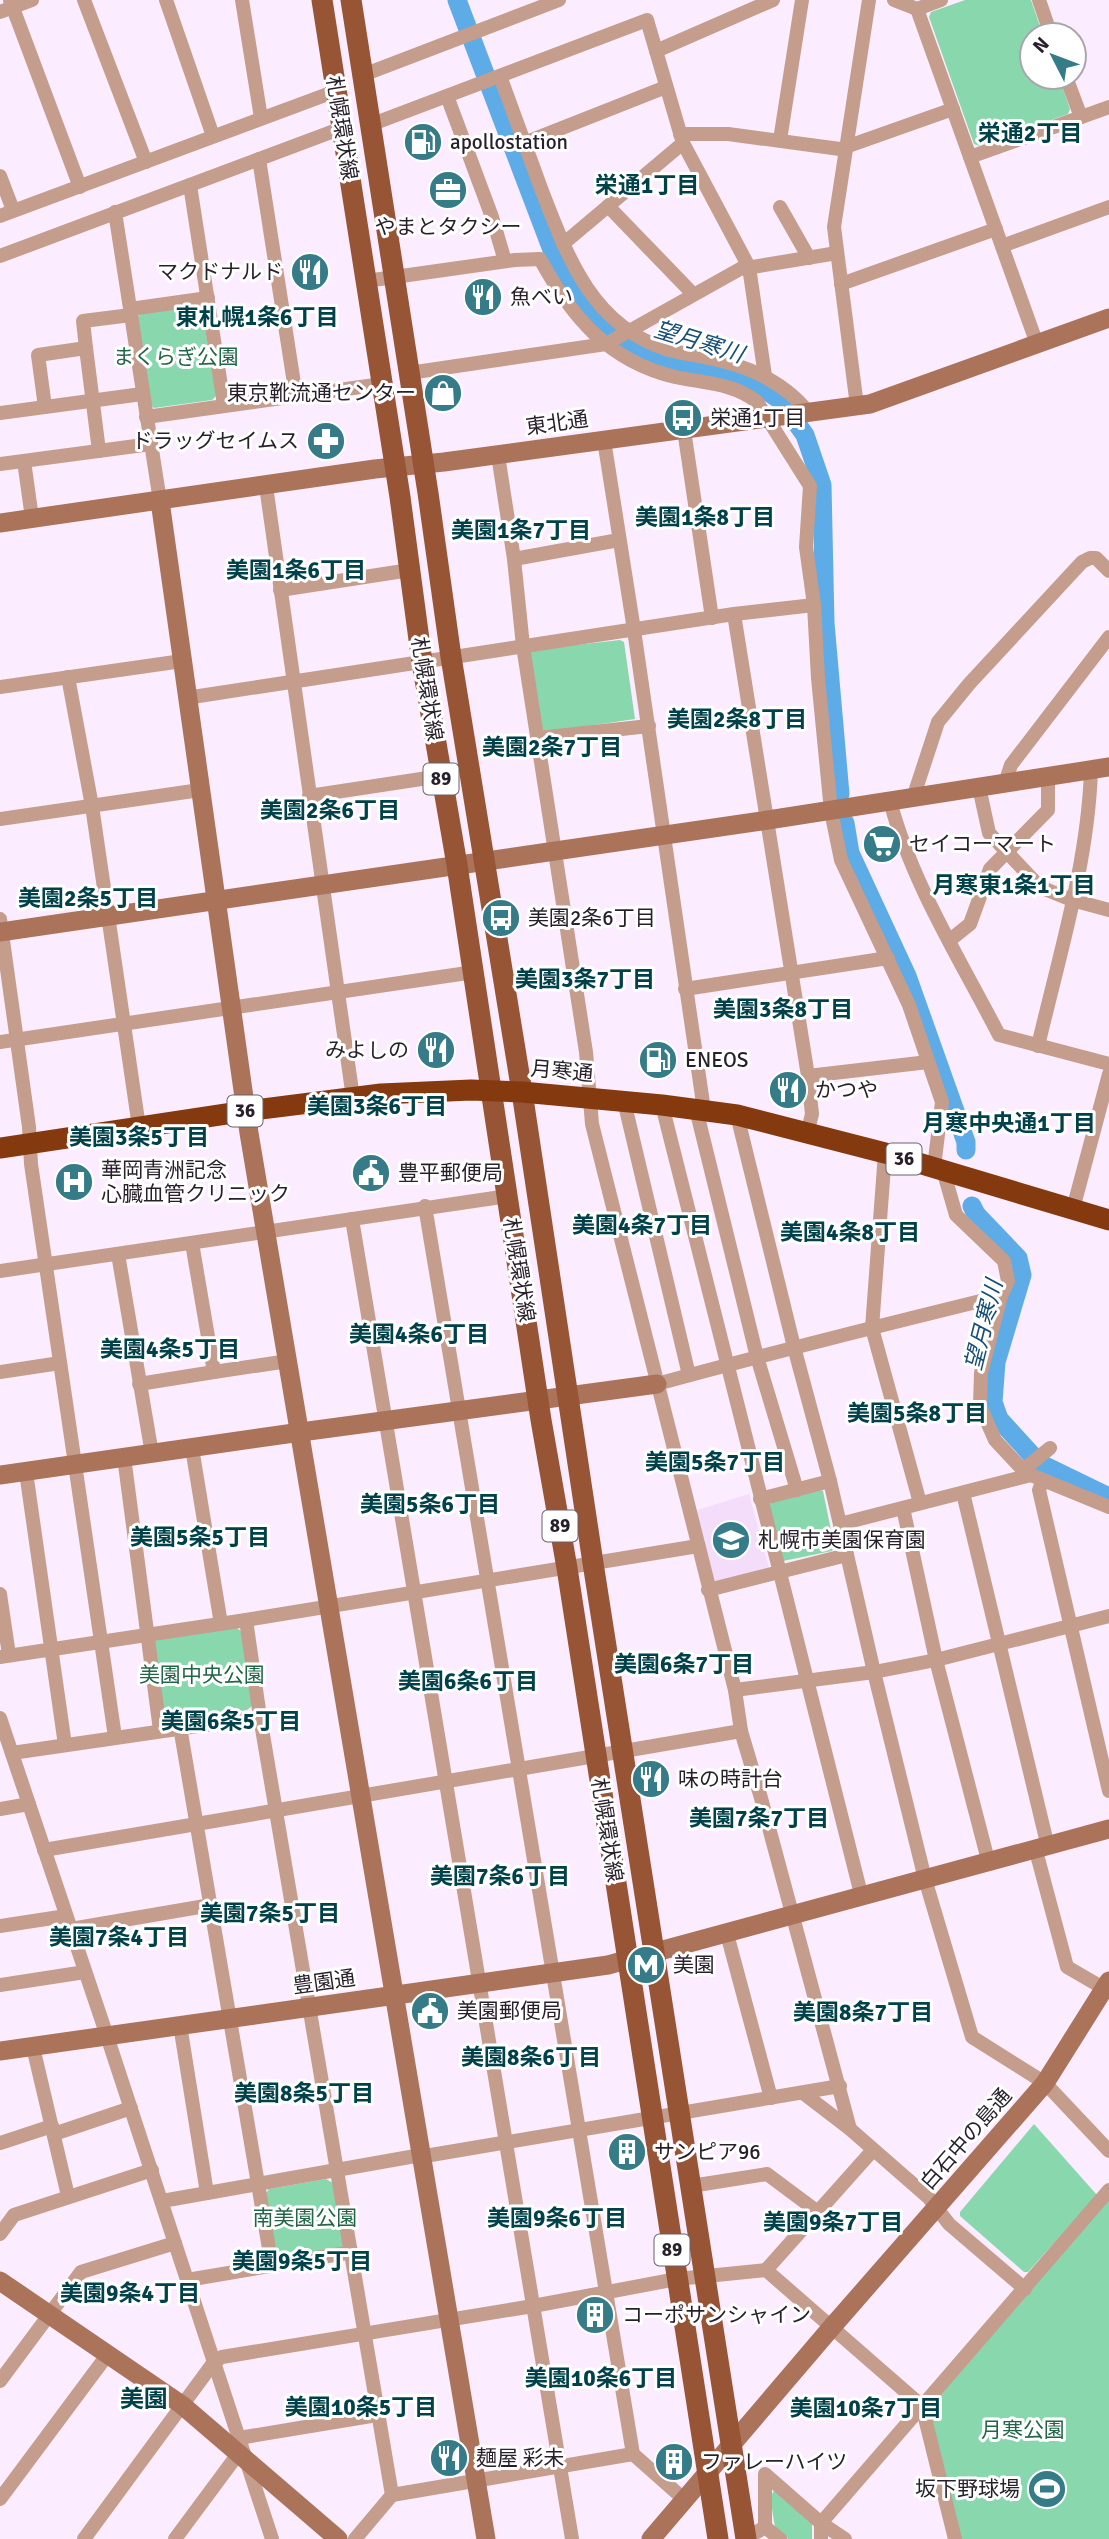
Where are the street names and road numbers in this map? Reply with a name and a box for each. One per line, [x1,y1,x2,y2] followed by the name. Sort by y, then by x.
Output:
[321,74,363,182] street label: 札幌環状線
[524,406,590,440] street label: 東北通
[406,635,448,743] street label: 札幌環状線
[424,764,458,794] road number: 89
[529,1055,595,1087] street label: 月寒通
[228,1096,262,1126] road number: 36
[886,1144,922,1175] road number: 36
[498,1216,540,1324] street label: 札幌環状線
[542,1510,578,1542] road number: 89
[586,1776,628,1884] street label: 札幌環状線
[291,1965,357,1999] street label: 豊園通
[915,2083,1017,2195] street label: 白石中の島通
[654,2234,690,2266] road number: 89

